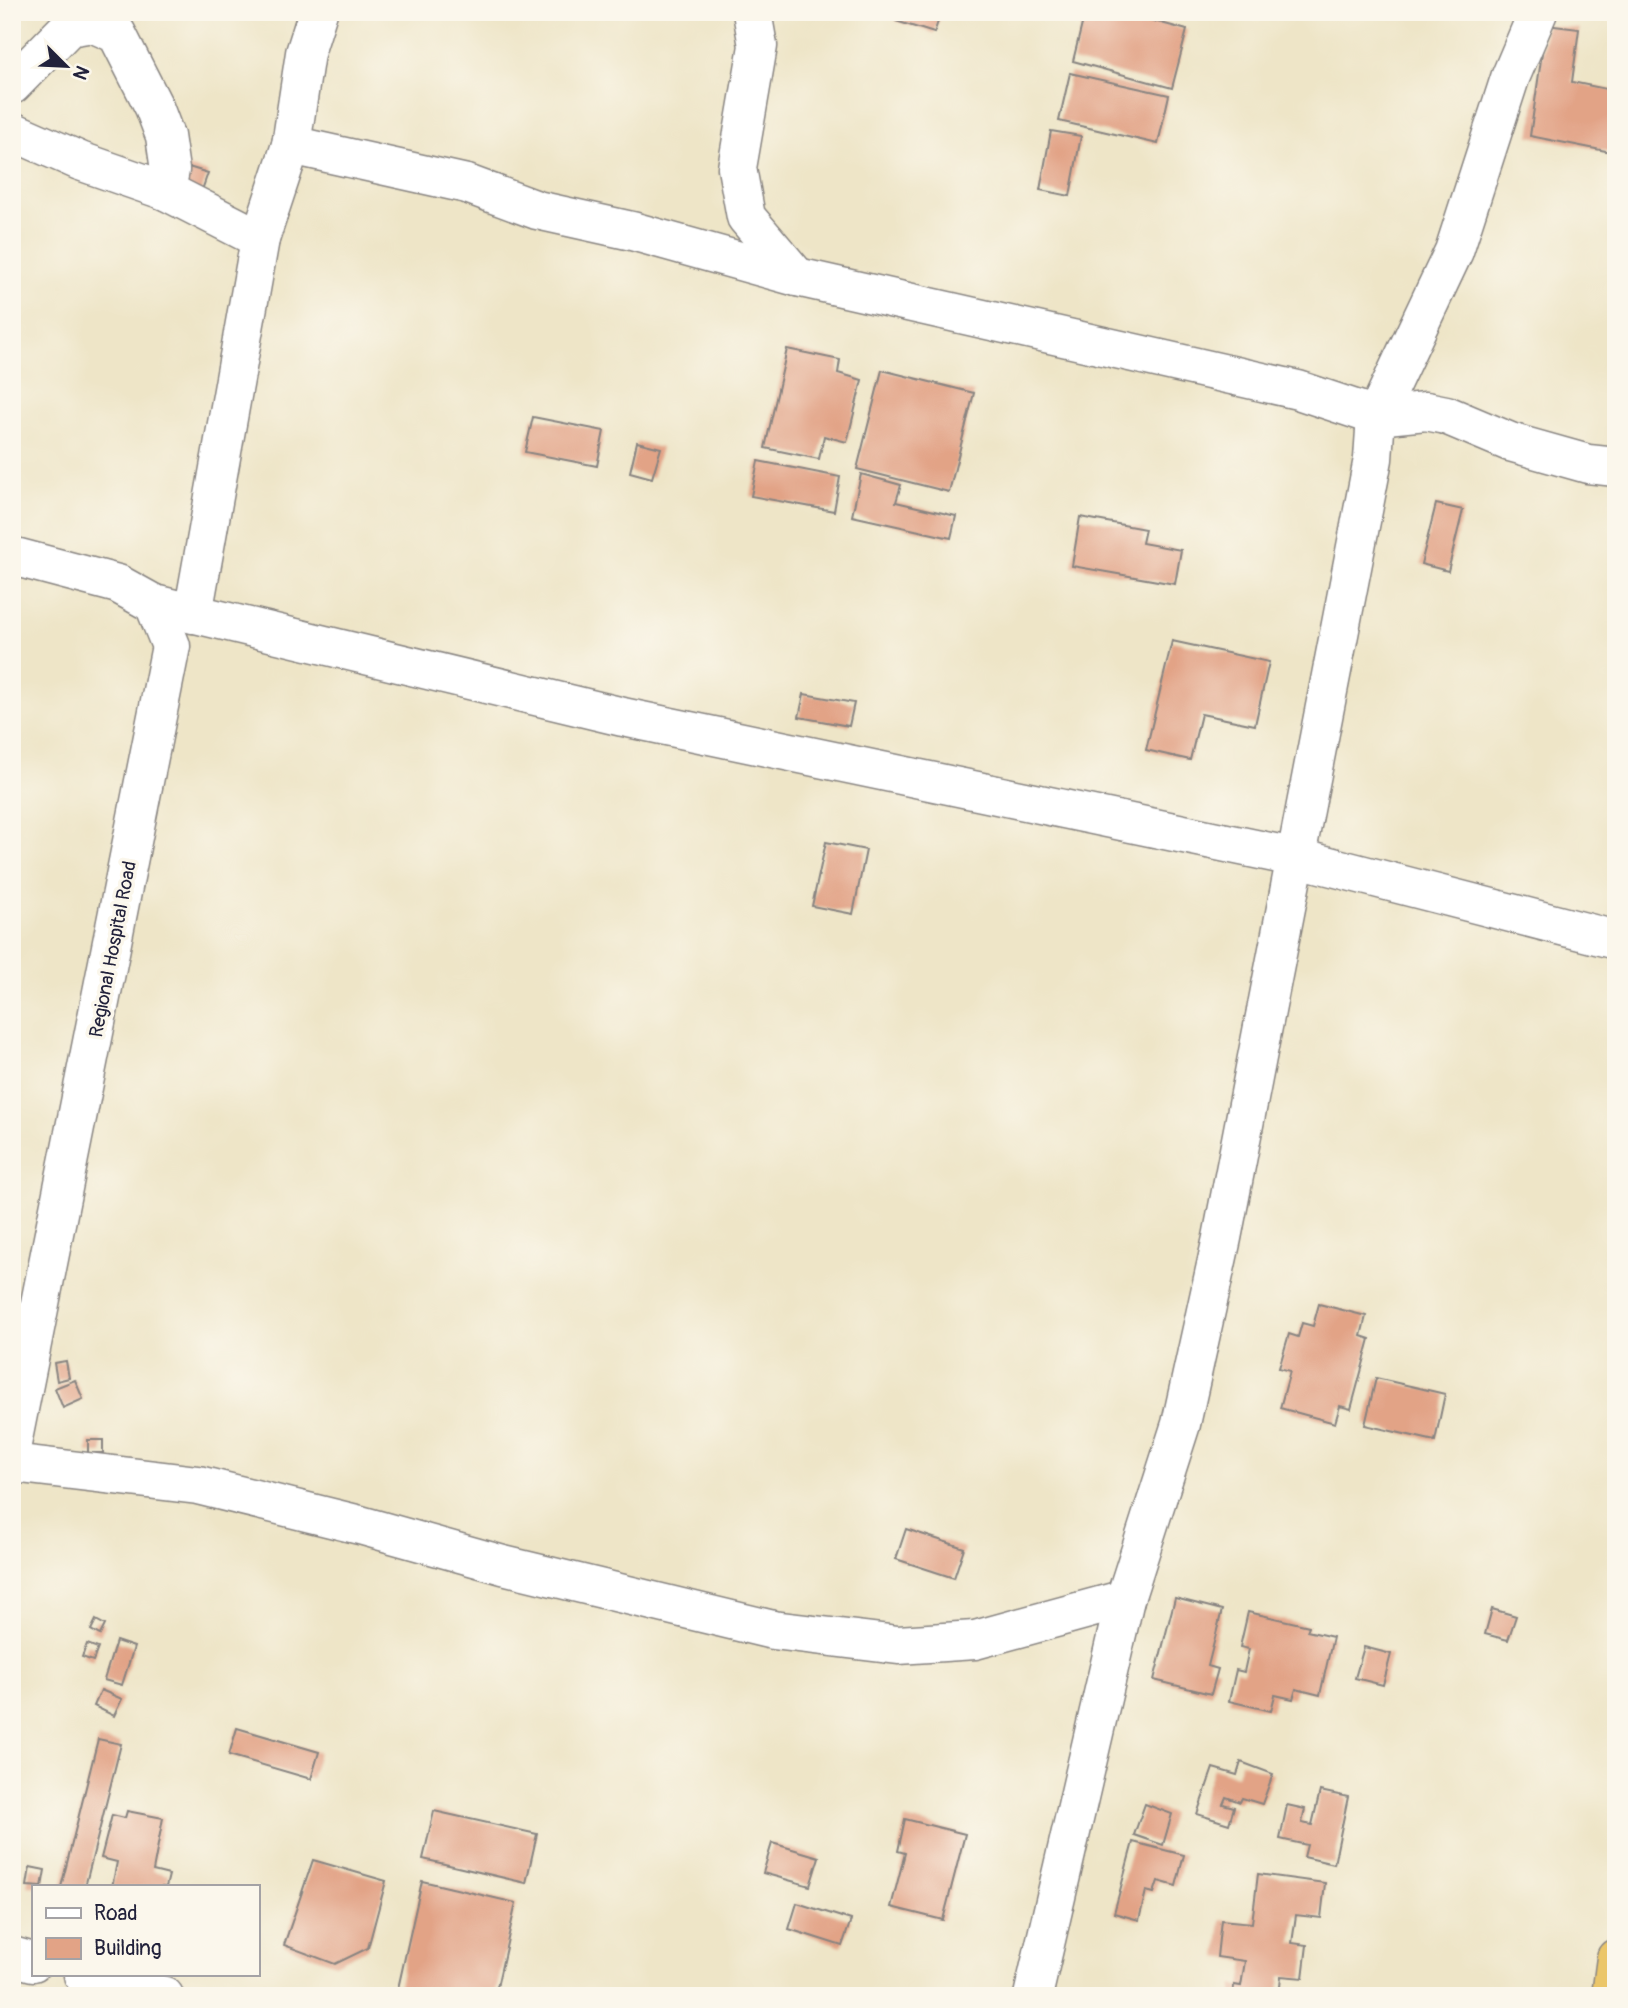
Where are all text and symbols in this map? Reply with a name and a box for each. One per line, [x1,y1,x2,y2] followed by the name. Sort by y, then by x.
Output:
[32,32,102,102] north arrow
[67,62,94,83] text: N
[84,859,142,1039] street label: Regional Hospital Road
[32,1885,259,1976] legend
[94,1900,138,1927] text: Road
[94,1935,161,1962] text: Building

